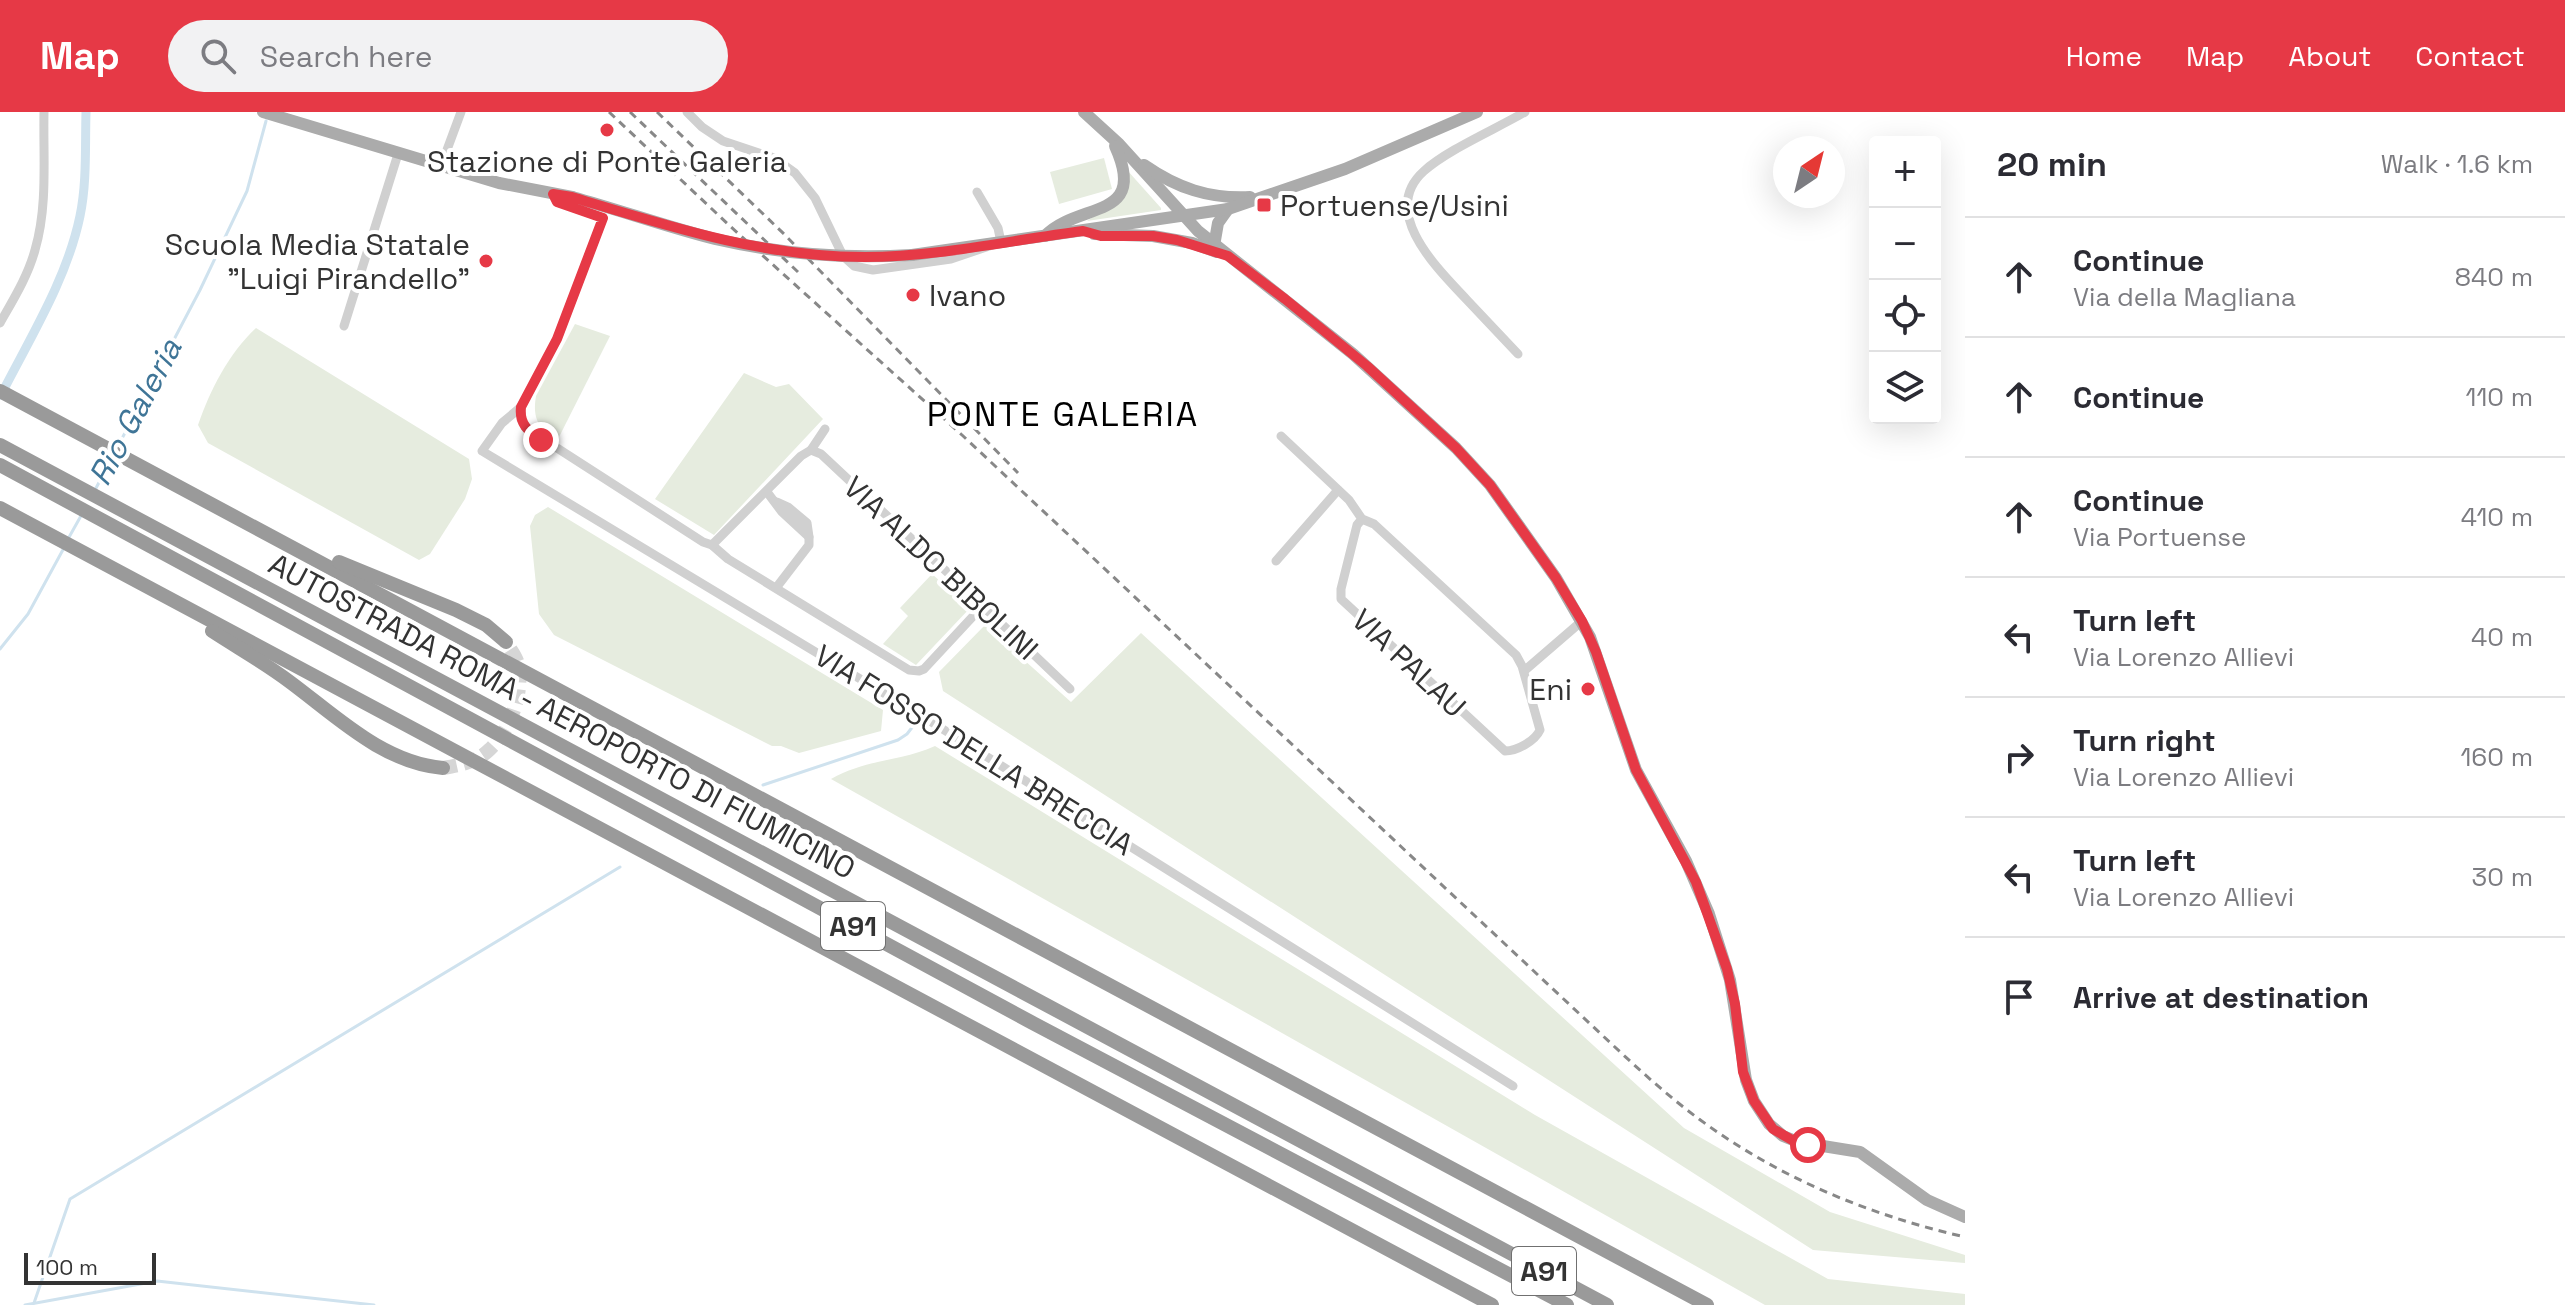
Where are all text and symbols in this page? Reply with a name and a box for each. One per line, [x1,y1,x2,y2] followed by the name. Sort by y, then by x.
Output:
[168,20,728,92] search box
[40,32,120,80] text: Map
[196,34,240,78] icon: search
[260,37,433,76] text: Search here
[2066,38,2142,74] text: Home
[2186,38,2244,74] text: Map
[2288,38,2371,74] text: About
[2415,38,2525,74] text: Contact
[598,121,616,139] marker: Stazione di Ponte Galeria
[1773,136,1845,208] north arrow
[1869,136,1941,424] map controls
[1869,136,1941,208] button: +
[427,142,787,181] place label: Stazione di Ponte Galeria
[1997,143,2107,186] text: 20 min
[2381,147,2533,181] text: Walk · 1.6 km
[1280,186,1509,225] place label: Portuense/Usini
[1255,196,1273,214] marker: Portuense/Usini
[1869,208,1941,280] button: −
[165,225,470,298] place label: Scuola Media Statale "Luigi Pirandello"
[2073,241,2204,280] text: Continue
[477,252,495,270] marker: Scuola Media Statale "Luigi Pirandello"
[1997,255,2041,299] icon: ahead
[2455,260,2533,294] text: 840 m
[929,276,1006,315] place label: Ivano
[1869,280,1941,352] button: locate
[2073,280,2296,314] text: Via della Magliana
[904,286,922,304] marker: Ivano
[80,331,191,492] water label: Rio Galeria
[1869,352,1941,424] button: layers
[1997,375,2041,419] icon: ahead
[2073,378,2204,417] text: Continue
[2466,380,2533,414] text: 110 m
[927,393,1199,436] district label: PONTE GALERIA
[523,422,559,458] route end
[835,468,1047,668] street label: VIA ALDO BIBOLINI
[2073,481,2204,520] text: Continue
[1997,495,2041,539] icon: ahead
[2461,500,2533,534] text: 410 m
[2073,520,2246,554] text: Via Portuense
[262,544,862,888] street label: AUTOSTRADA ROMA - AEROPORTO DI FIUMICINO
[1344,600,1474,726] street label: VIA PALAU
[2073,601,2196,640] text: Turn left
[1997,615,2041,659] icon: left
[2471,620,2533,654] text: 40 m
[807,636,1141,864] street label: VIA FOSSO DELLA BRECCIA
[2073,640,2294,674] text: Via Lorenzo Allievi
[1529,670,1572,709] place label: Eni
[1579,680,1597,698] marker: Eni
[2073,721,2216,760] text: Turn right
[1997,735,2041,779] icon: right
[2461,740,2533,774] text: 160 m
[2073,760,2294,794] text: Via Lorenzo Allievi
[2073,841,2196,880] text: Turn left
[1997,855,2041,899] icon: left
[2472,860,2533,894] text: 30 m
[2073,880,2294,914] text: Via Lorenzo Allievi
[821,902,885,950] road number: A91
[1997,975,2041,1019] icon: arrive
[2073,978,2369,1017] text: Arrive at destination
[1790,1127,1826,1163] route start
[1512,1247,1576,1295] road number: A91
[24,1249,156,1285] scale bar
[36,1253,98,1281] text: 100 m

